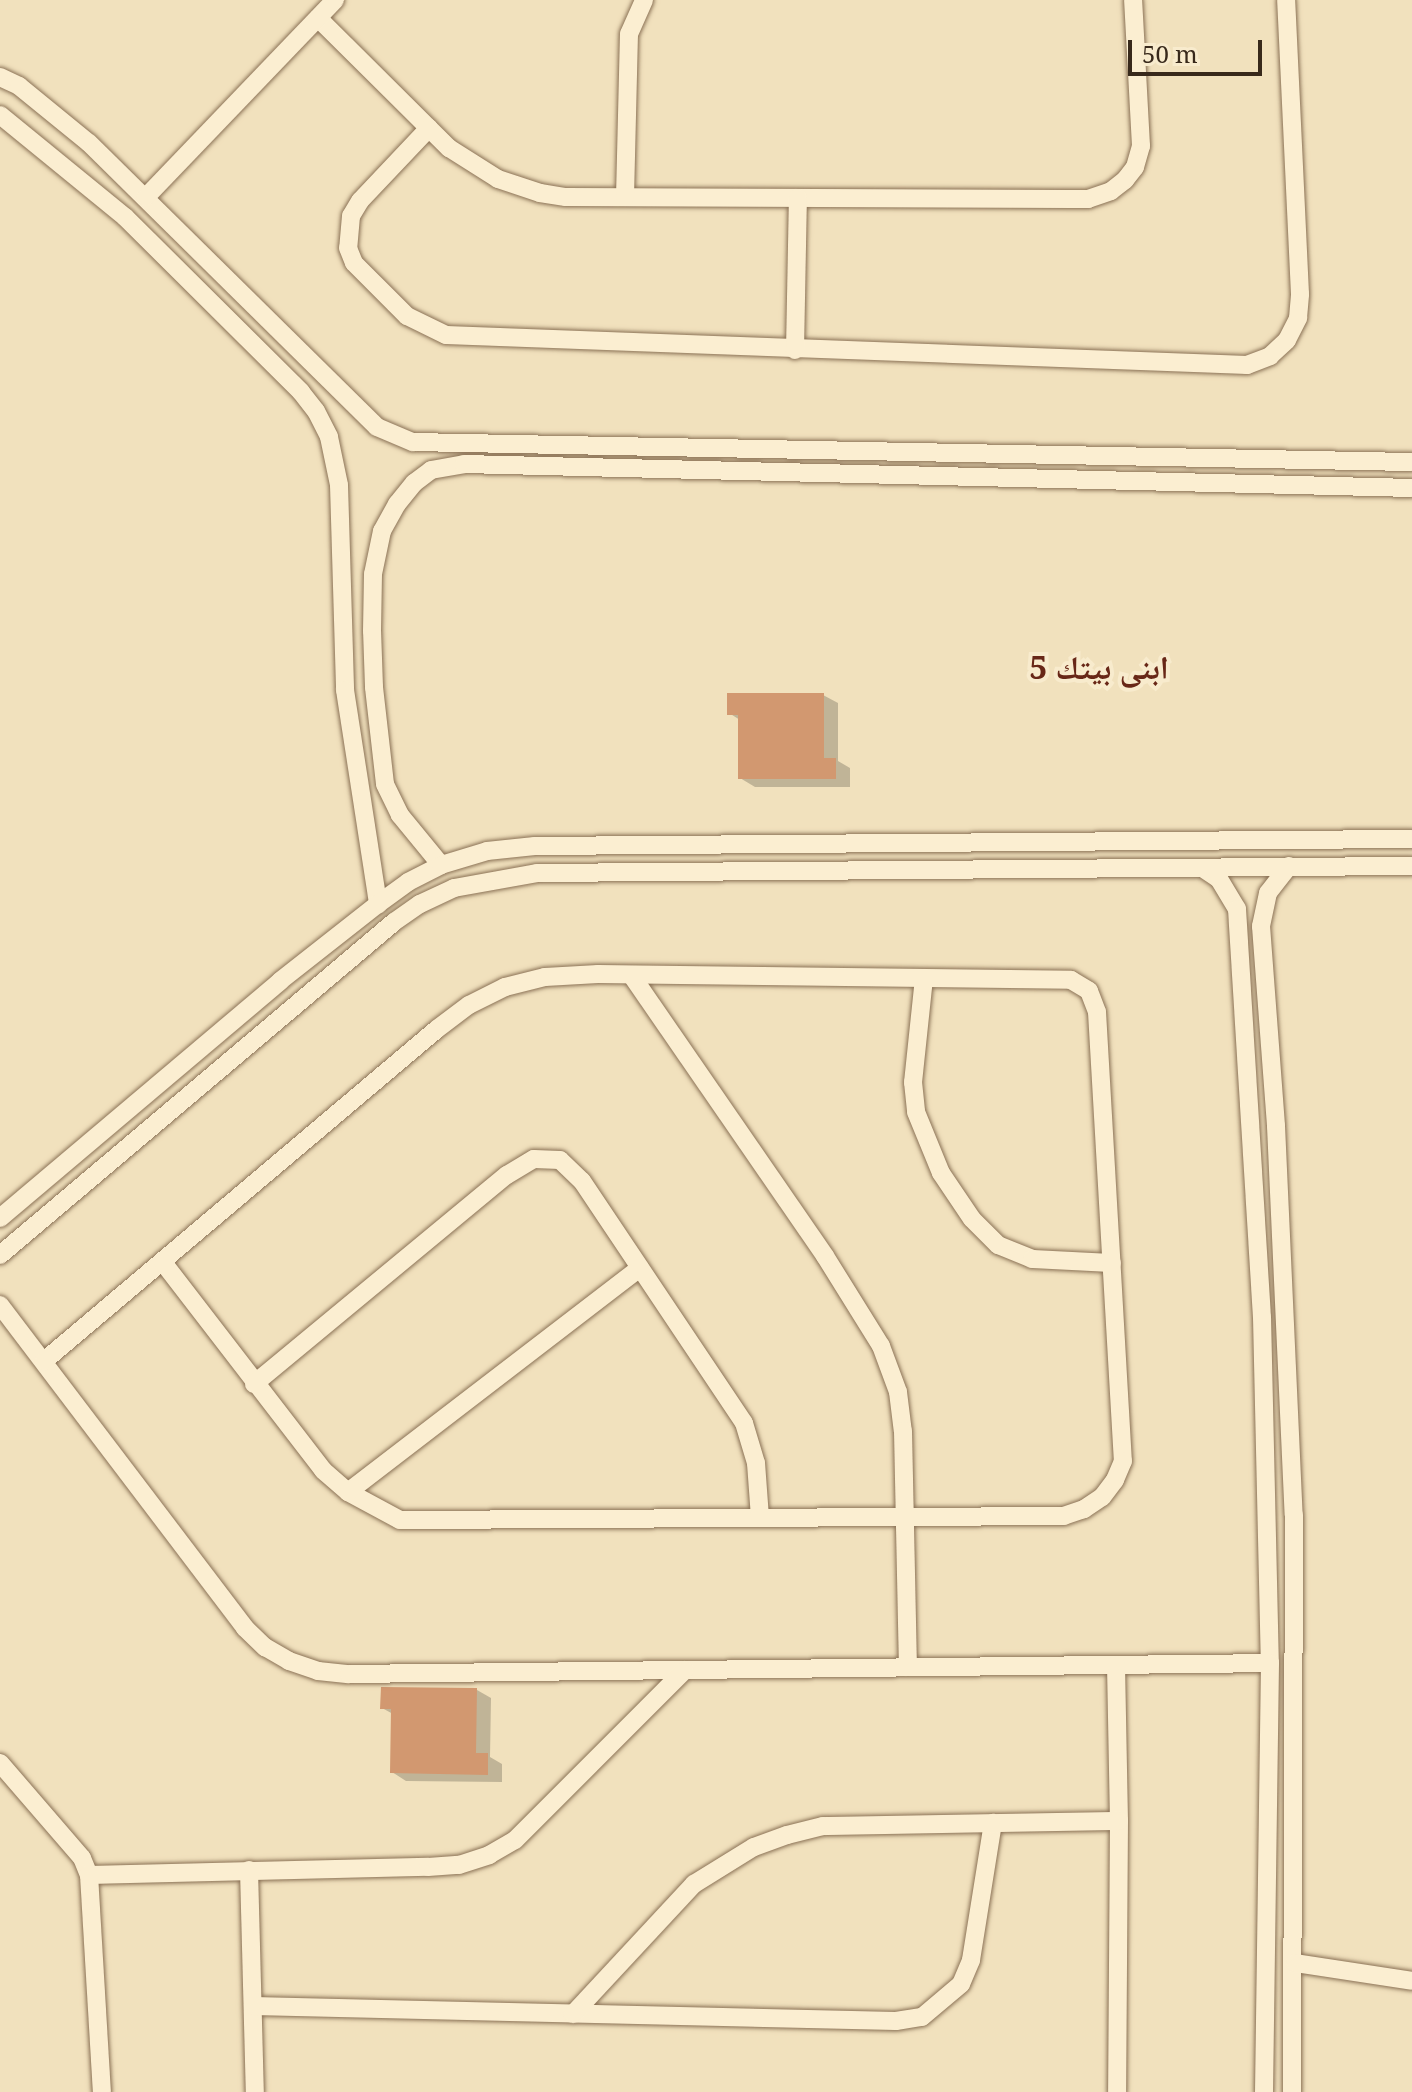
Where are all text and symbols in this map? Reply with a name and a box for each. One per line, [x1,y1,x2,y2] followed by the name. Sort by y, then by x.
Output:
[1132,24,1266,74] scale bar
[1142,37,1198,70] text: 50 m
[1029,648,1169,686] district label: ابنى بيتك 5

